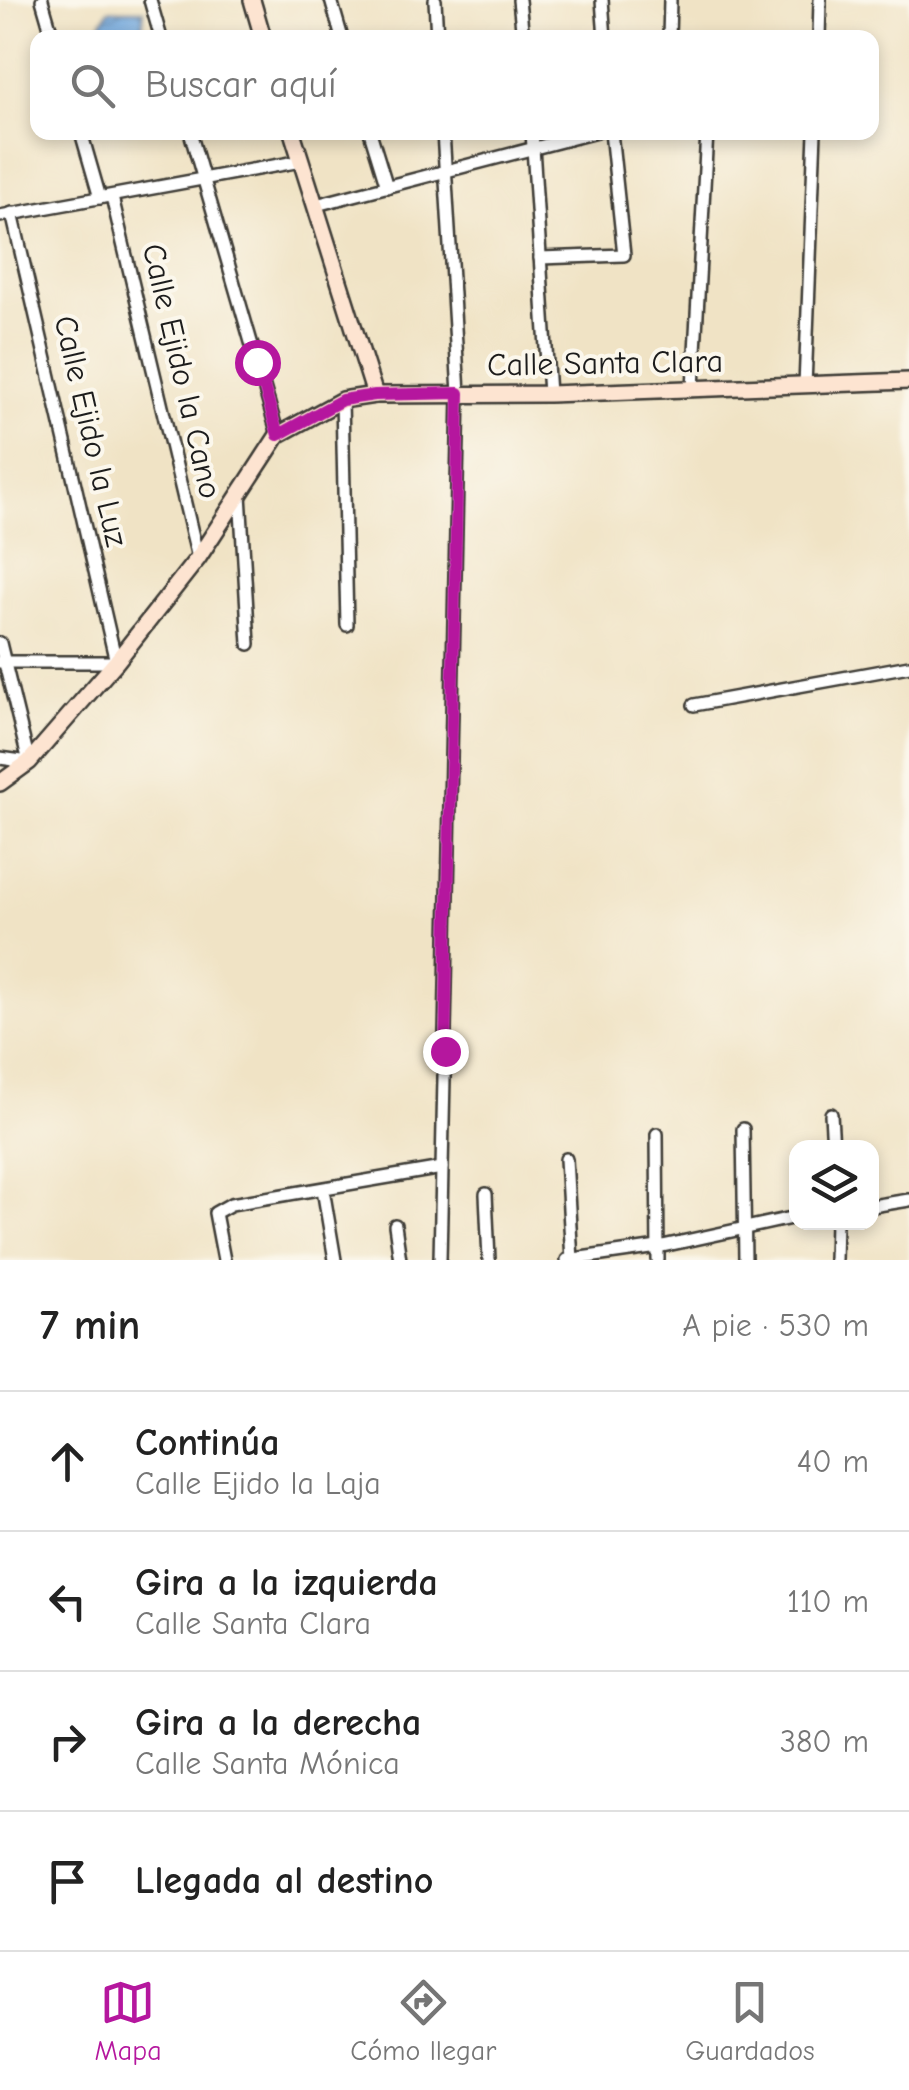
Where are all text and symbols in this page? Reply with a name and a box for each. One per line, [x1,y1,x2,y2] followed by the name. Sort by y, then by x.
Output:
[30,30,879,140] search box
[65,58,120,113] icon: search
[145,63,337,107] text: Buscar aquí
[135,240,229,502] street label: Calle Ejido la Cano
[46,312,136,550] street label: Calle Ejido la Luz
[235,340,281,386] route start
[487,342,723,384] street label: Calle Santa Clara
[423,1029,469,1075] route end
[789,1140,879,1230] map controls
[789,1140,879,1230] button: layers
[40,1301,140,1350] text: 7 min
[682,1307,869,1344] text: A pie · 530 m
[135,1421,279,1465] text: Continúa
[40,1434,95,1489] icon: ahead
[797,1443,869,1480] text: 40 m
[135,1465,381,1502] text: Calle Ejido la Laja
[135,1561,438,1605] text: Gira a la izquierda
[40,1574,95,1629] icon: left
[787,1583,869,1620] text: 110 m
[135,1605,371,1642] text: Calle Santa Clara
[135,1701,421,1745] text: Gira a la derecha
[40,1714,95,1769] icon: right
[780,1723,869,1760] text: 380 m
[135,1745,400,1782] text: Calle Santa Mónica
[40,1854,95,1909] icon: arrive
[135,1859,433,1903] text: Llegada al destino
[94,1975,162,2067] tab: Mapa
[350,1975,496,2067] tab: Cómo llegar
[685,1975,815,2067] tab: Guardados

